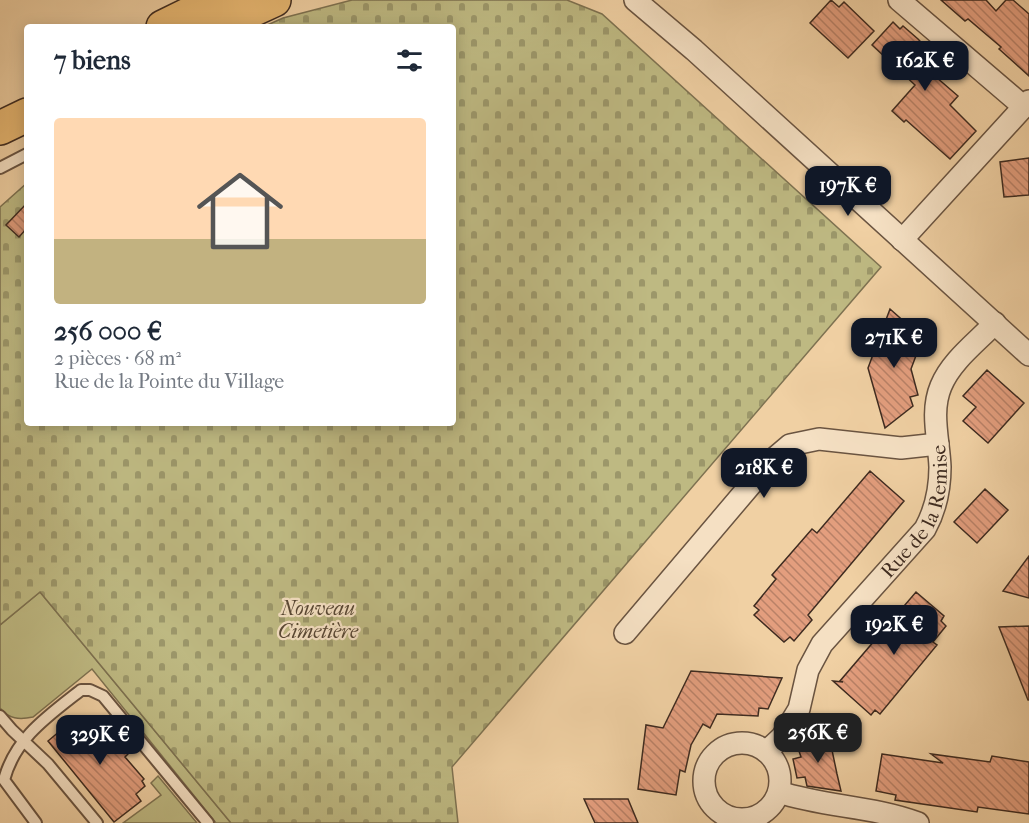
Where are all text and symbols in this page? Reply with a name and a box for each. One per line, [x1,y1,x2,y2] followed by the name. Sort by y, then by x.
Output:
[876,41,974,92] pin: 162K €
[393,44,426,77] icon: filters
[54,45,131,76] text: 7 biens
[896,49,954,72] text: 162K €
[186,157,294,265] icon: home
[799,166,897,217] pin: 197K €
[819,174,877,197] text: 197K €
[54,316,162,347] text: 256 000 €
[845,318,943,369] pin: 271K €
[865,326,923,349] text: 271K €
[54,347,181,370] text: 2 pièces · 68 m²
[54,370,284,393] text: Rue de la Pointe du Village
[876,443,952,582] street label: Rue de la Remise
[715,448,813,499] pin: 218K €
[735,456,793,479] text: 218K €
[278,597,359,643] park label: Nouveau Cimetière
[845,605,943,656] pin: 192K €
[865,613,923,636] text: 192K €
[769,713,867,764] pin: 256K €
[51,715,149,766] pin: 329K €
[788,721,848,744] text: 256K €
[70,723,130,746] text: 329K €

